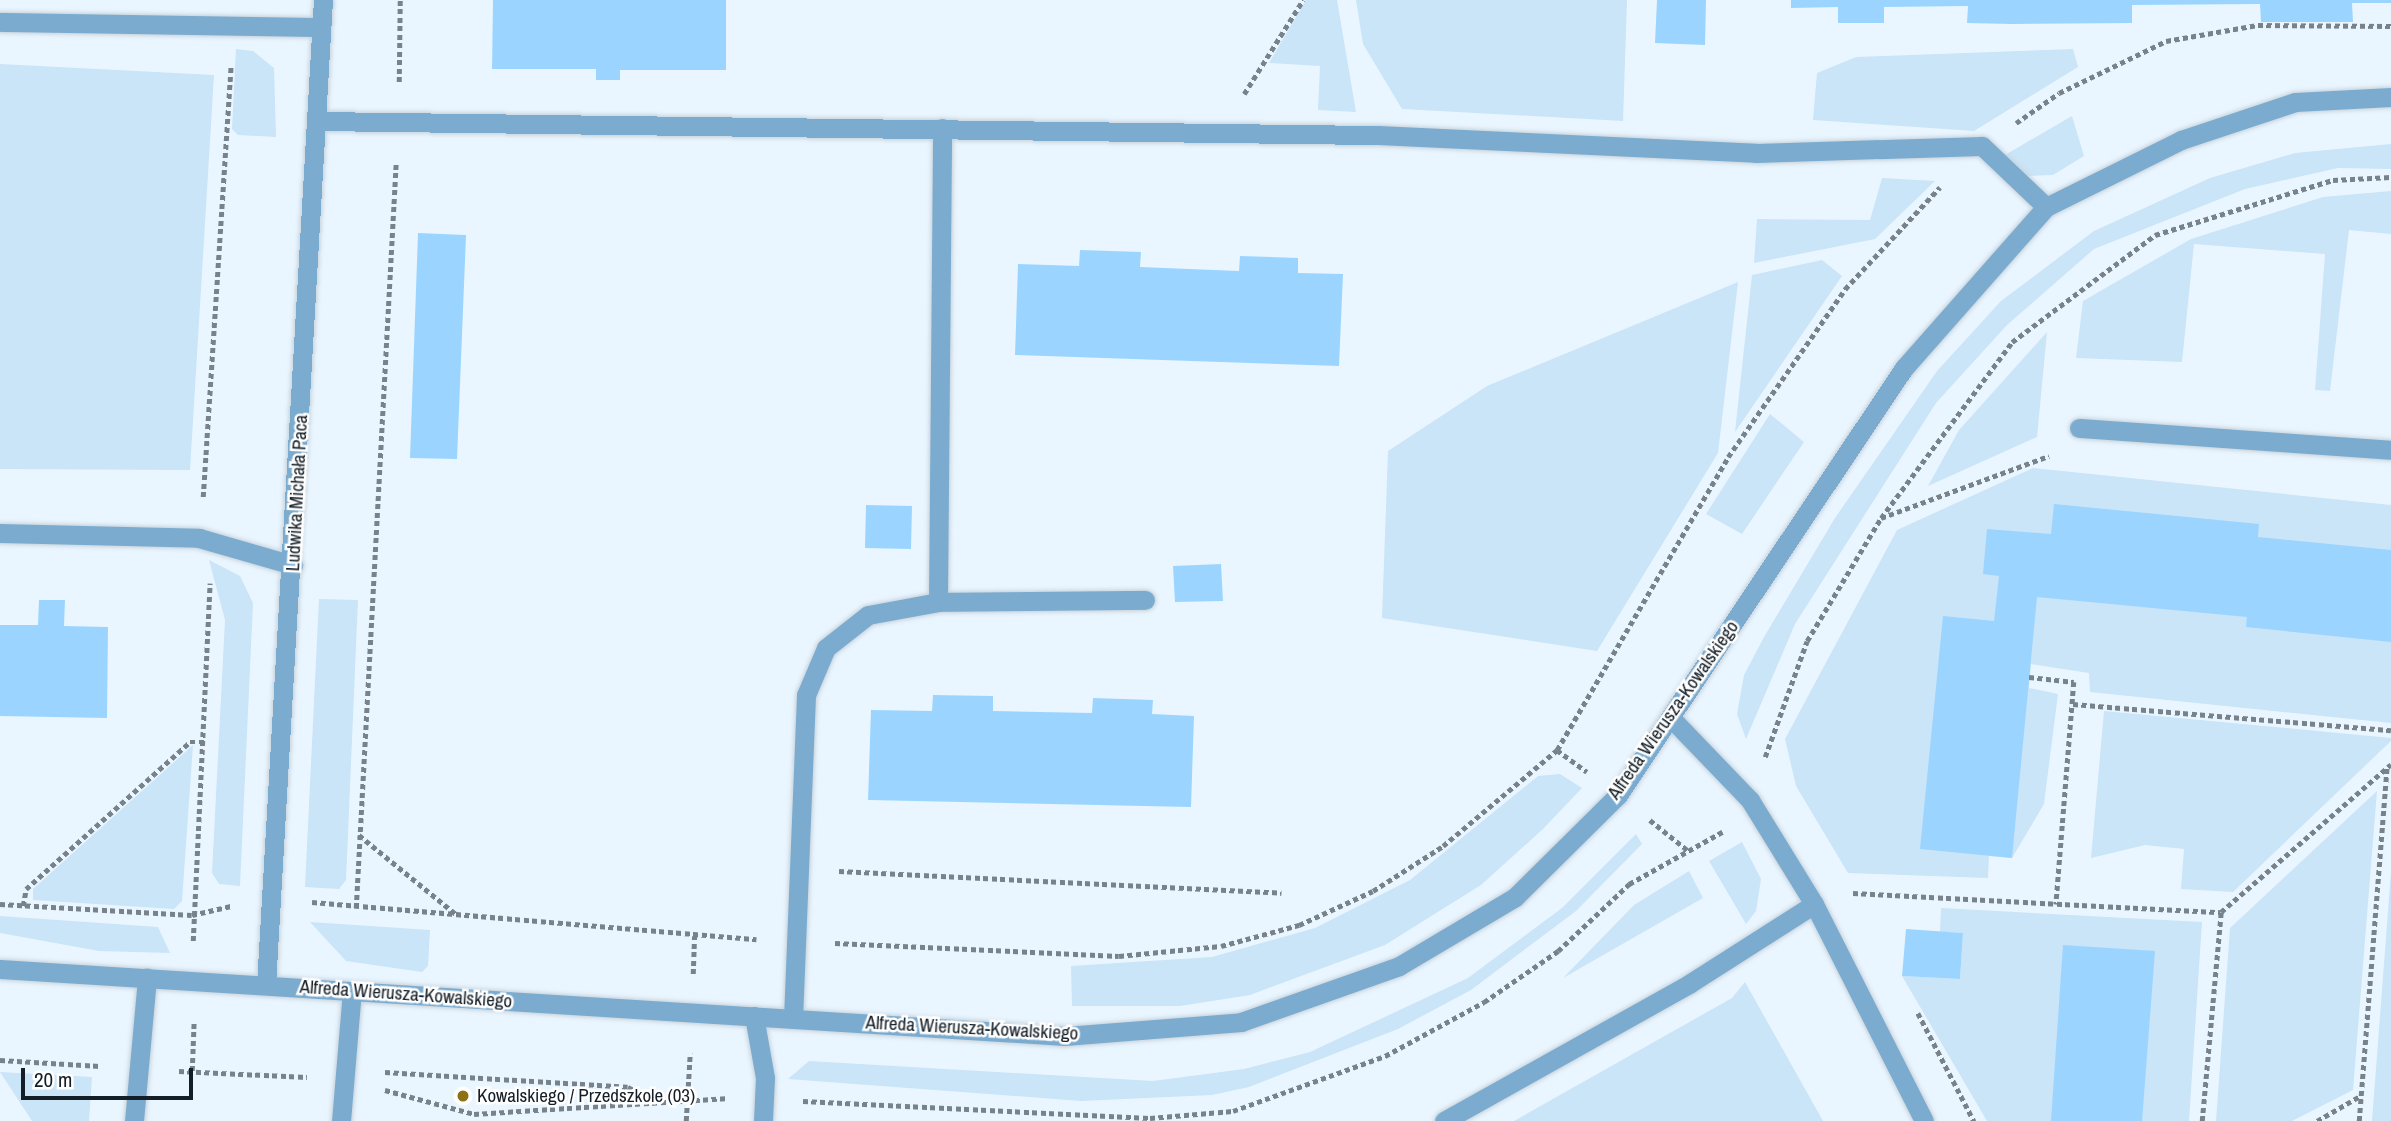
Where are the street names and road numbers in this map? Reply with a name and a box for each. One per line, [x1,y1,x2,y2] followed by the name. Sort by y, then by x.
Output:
[282,414,312,572] street label: Ludwika Michała Paca
[1603,616,1743,804] street label: Alfreda Wierusza-Kowalskiego
[299,975,513,1013] street label: Alfreda Wierusza-Kowalskiego
[865,1011,1079,1045] street label: Alfreda Wierusza-Kowalskiego

